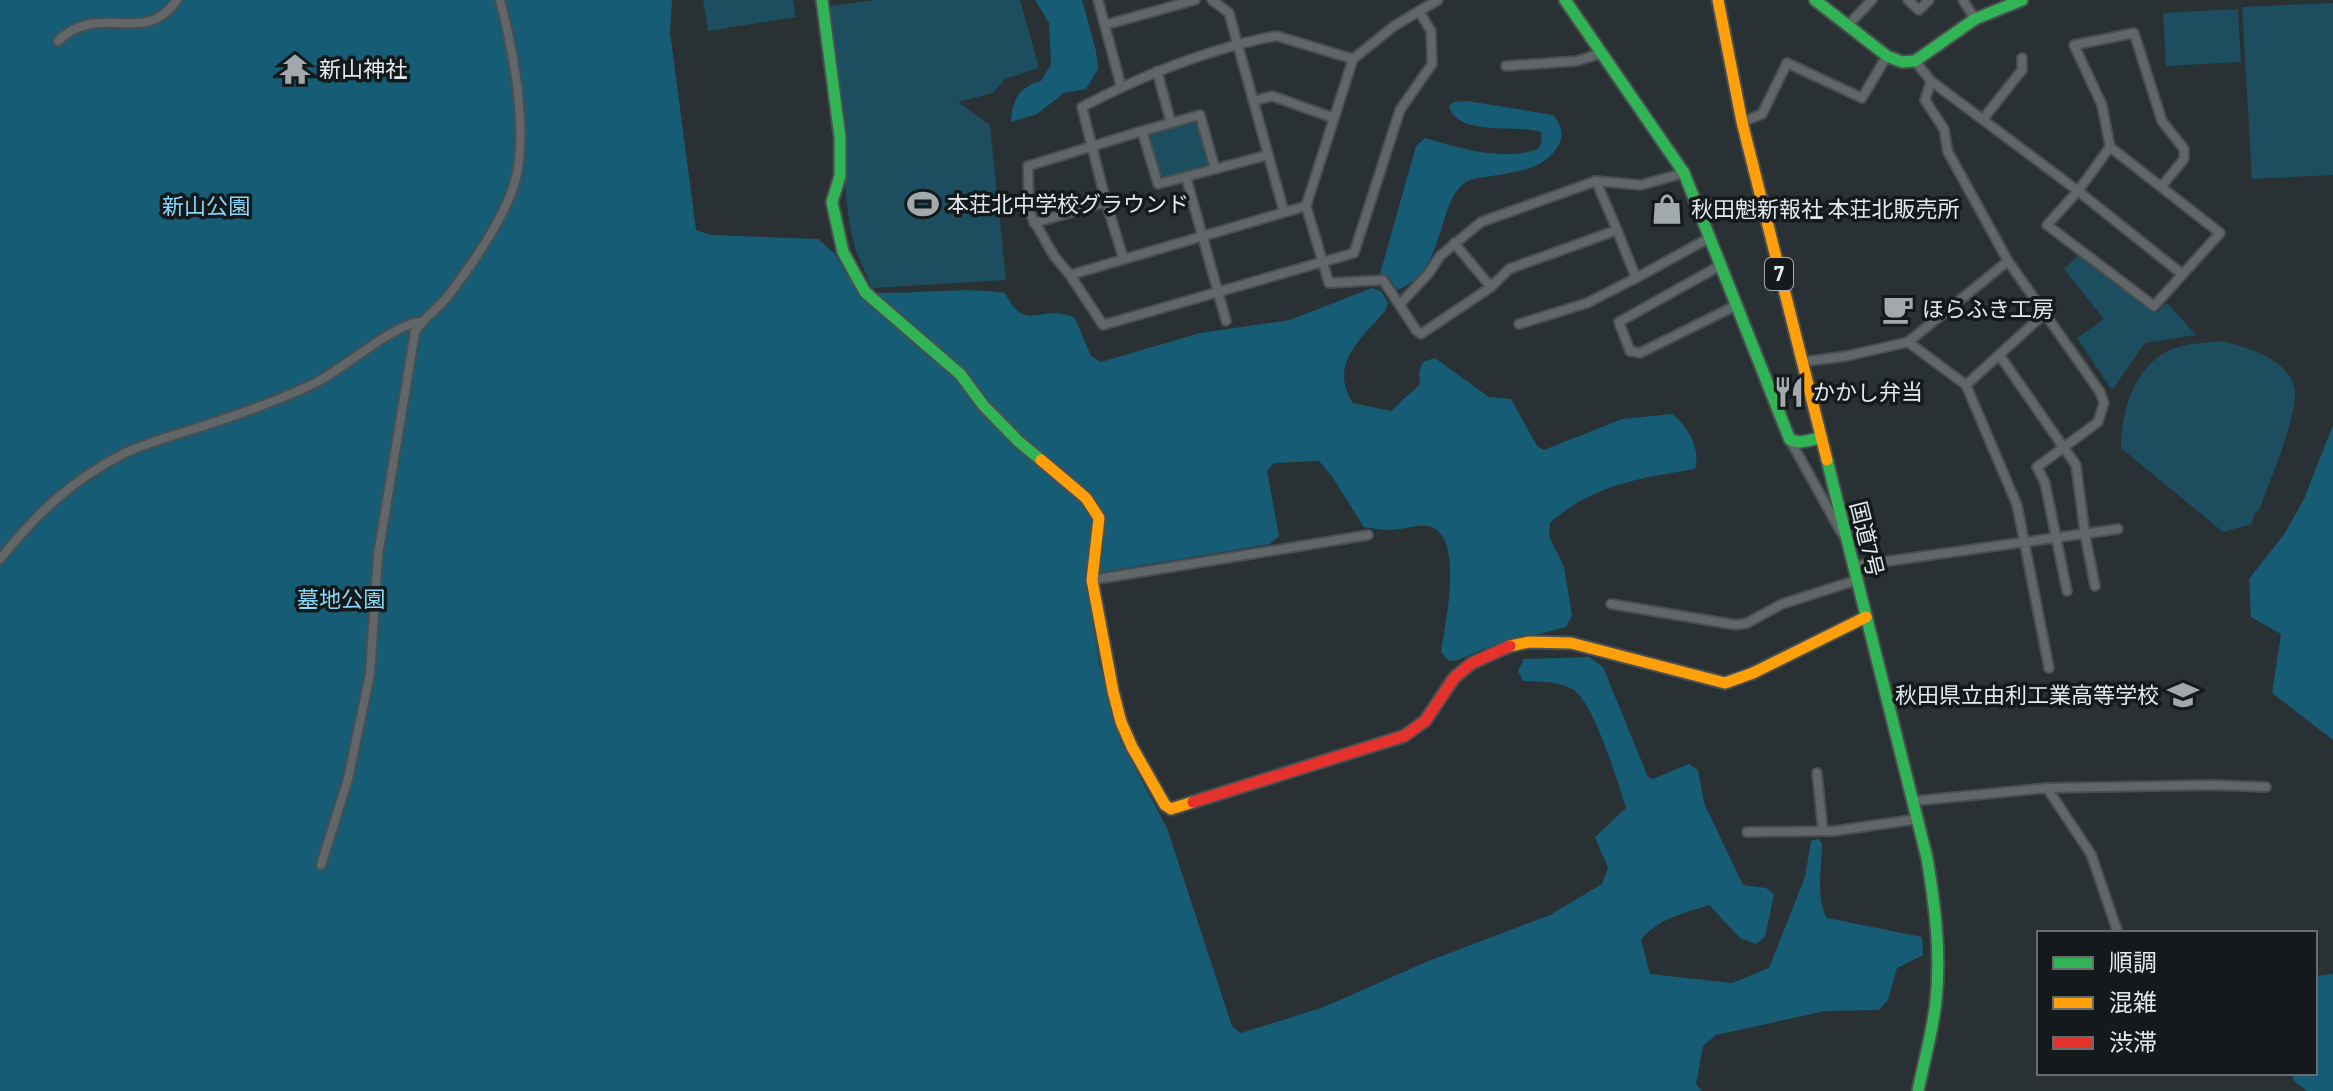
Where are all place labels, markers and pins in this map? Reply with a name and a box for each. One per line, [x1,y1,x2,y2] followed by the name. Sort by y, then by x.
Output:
[278,52,312,86] temple icon: 新山神社
[319,55,407,81] place label: 新山神社
[906,187,940,221] sports icon: 本荘北中学校グラウンド
[947,190,1189,216] place label: 本荘北中学校グラウンド
[1650,192,1684,226] shop icon: 秋田魁新報社 本荘北販売所
[1691,195,1959,221] place label: 秋田魁新報社 本荘北販売所
[1881,292,1915,326] cafe icon: ほらふき工房
[1922,295,2054,321] place label: ほらふき工房
[1772,375,1806,409] restaurant icon: かかし弁当
[1813,378,1923,404] place label: かかし弁当
[2166,678,2200,712] school or university icon: 秋田県立由利工業高等学校
[1895,681,2159,707] place label: 秋田県立由利工業高等学校

